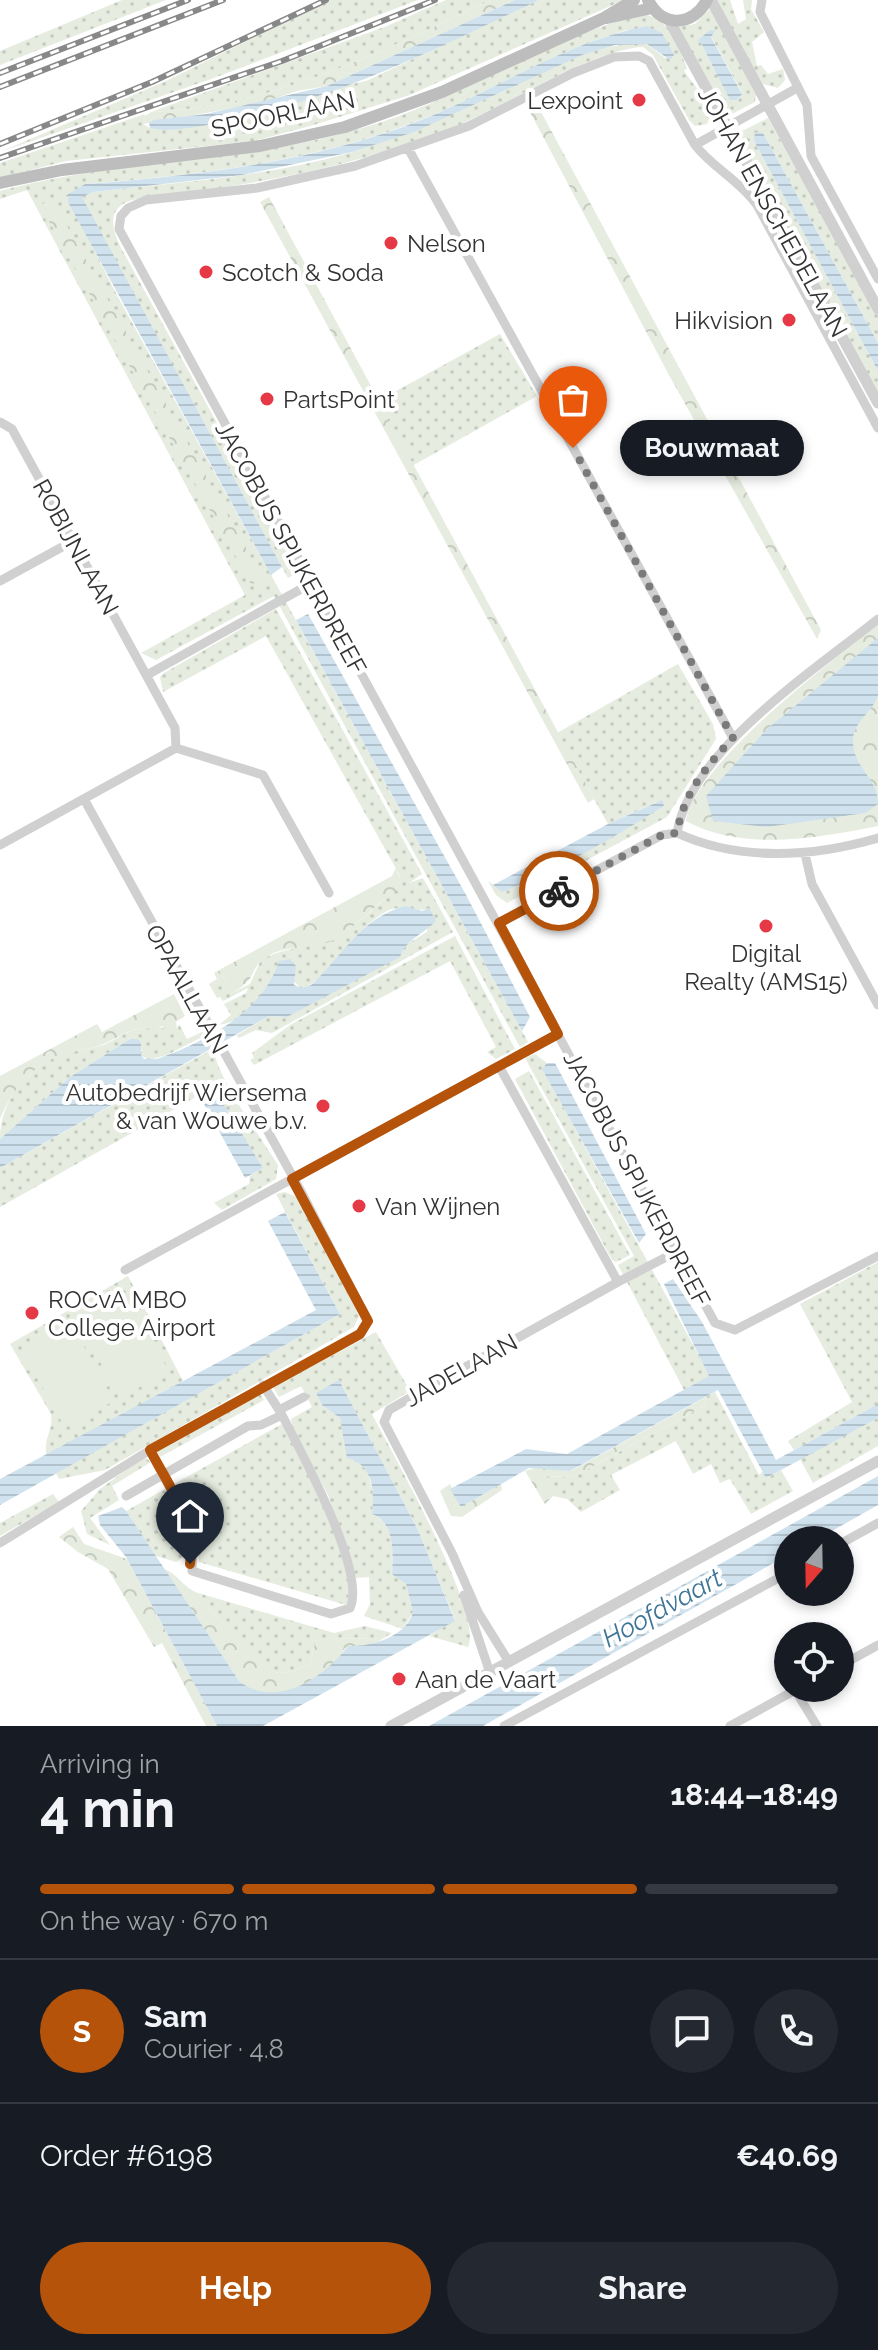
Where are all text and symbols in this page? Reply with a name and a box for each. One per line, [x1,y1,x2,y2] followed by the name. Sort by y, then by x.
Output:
[692,82,854,342] street label: JOHAN ENSCHEDELAAN
[208,85,358,143] street label: SPOORLAAN
[527,86,623,115] place label: Lexpoint
[630,91,648,109] marker: Lexpoint
[407,229,486,258] place label: Nelson
[382,234,400,252] marker: Nelson
[222,258,384,287] place label: Scotch & Soda
[197,263,215,281] marker: Scotch & Soda
[674,306,773,335] place label: Hikvision
[780,311,798,329] marker: Hikvision
[539,366,607,448] pin
[551,378,595,422] icon: bag
[283,385,395,414] place label: PartsPoint
[258,390,276,408] marker: PartsPoint
[209,416,373,680] street label: JACOBUS SPIJKERDREEF
[621,420,805,476] callout: Bouwmaat
[644,433,780,463] text: Bouwmaat
[27,474,125,620] street label: ROBIJNLAAN
[519,851,599,931] courier
[537,869,581,913] icon: bike
[757,917,775,935] marker: Digital Realty (AMS15)
[140,919,234,1059] street label: OPAALLAAN
[684,939,848,996] place label: Digital Realty (AMS15)
[557,1046,717,1312] street label: JACOBUS SPIJKERDREEF
[65,1078,307,1135] place label: Autobedrijf Wiersema & van Wouwe b.v.
[314,1097,332,1115] marker: Autobedrijf Wiersema & van Wouwe b.v.
[375,1192,500,1221] place label: Van Wijnen
[350,1197,368,1215] marker: Van Wijnen
[48,1285,216,1342] place label: ROCvA MBO College Airport
[23,1304,41,1322] marker: ROCvA MBO College Airport
[400,1327,522,1413] street label: JADELAAN
[156,1482,224,1564] pin
[168,1494,212,1538] icon: home
[774,1526,854,1606] north arrow
[774,1526,854,1702] map controls
[597,1562,728,1653] water label: Hoofdvaart
[774,1622,854,1702] button: locate
[415,1665,556,1694] place label: Aan de Vaart
[390,1670,408,1688] marker: Aan de Vaart
[40,1749,160,1779] text: Arriving in
[670,1777,838,1812] text: 18:44–18:49
[40,1778,175,1839] text: 4 min
[40,1906,268,1936] text: On the way · 670 m
[650,1989,734,2073] button: chat
[754,1989,838,2073] button: phone
[144,1999,207,2034] text: Sam
[73,2014,91,2049] text: S
[144,2034,284,2064] text: Courier · 4.8
[40,2138,213,2173] text: Order #6198
[736,2138,838,2173] text: €40.69
[40,2242,431,2334] button: Help
[447,2242,838,2334] button: Share

